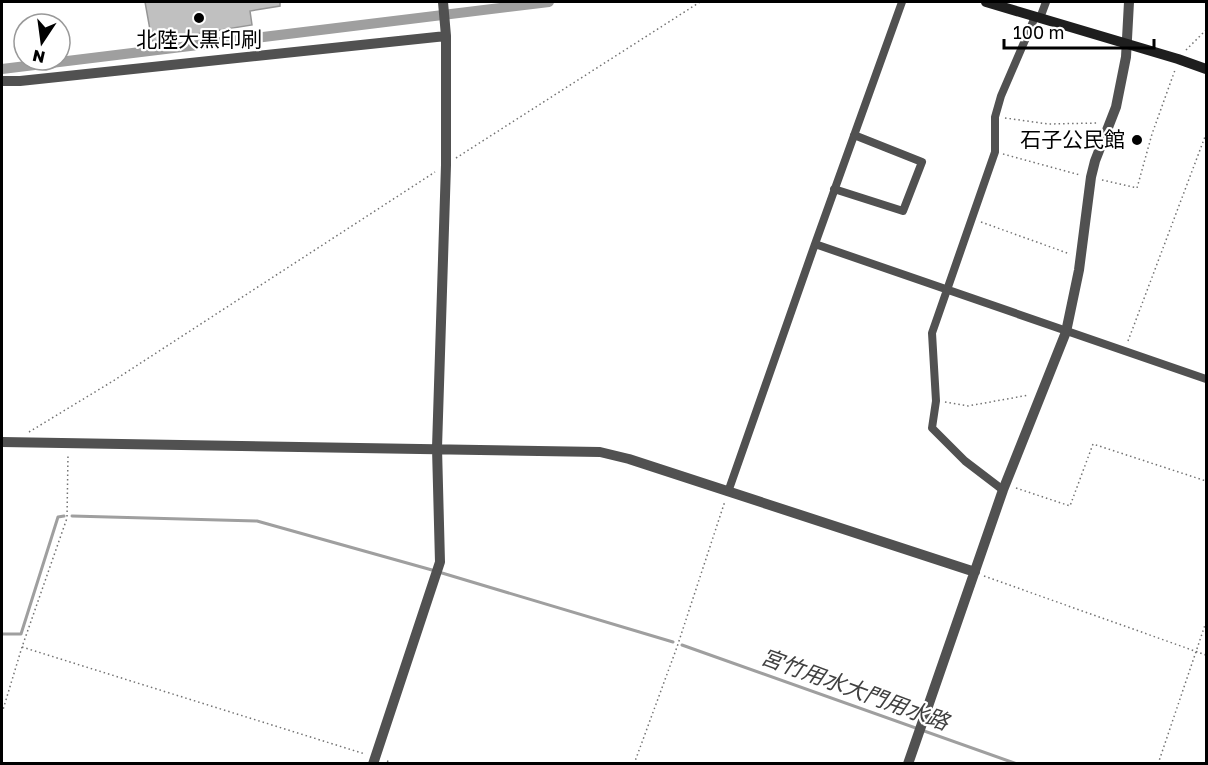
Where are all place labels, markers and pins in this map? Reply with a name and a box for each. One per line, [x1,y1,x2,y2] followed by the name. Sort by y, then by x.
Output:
[192,11,206,25] marker: 北陸大黒印刷
[136,26,262,52] place label: 北陸大黒印刷
[1020,126,1125,152] place label: 石子公民館
[1130,133,1144,147] marker: 石子公民館

